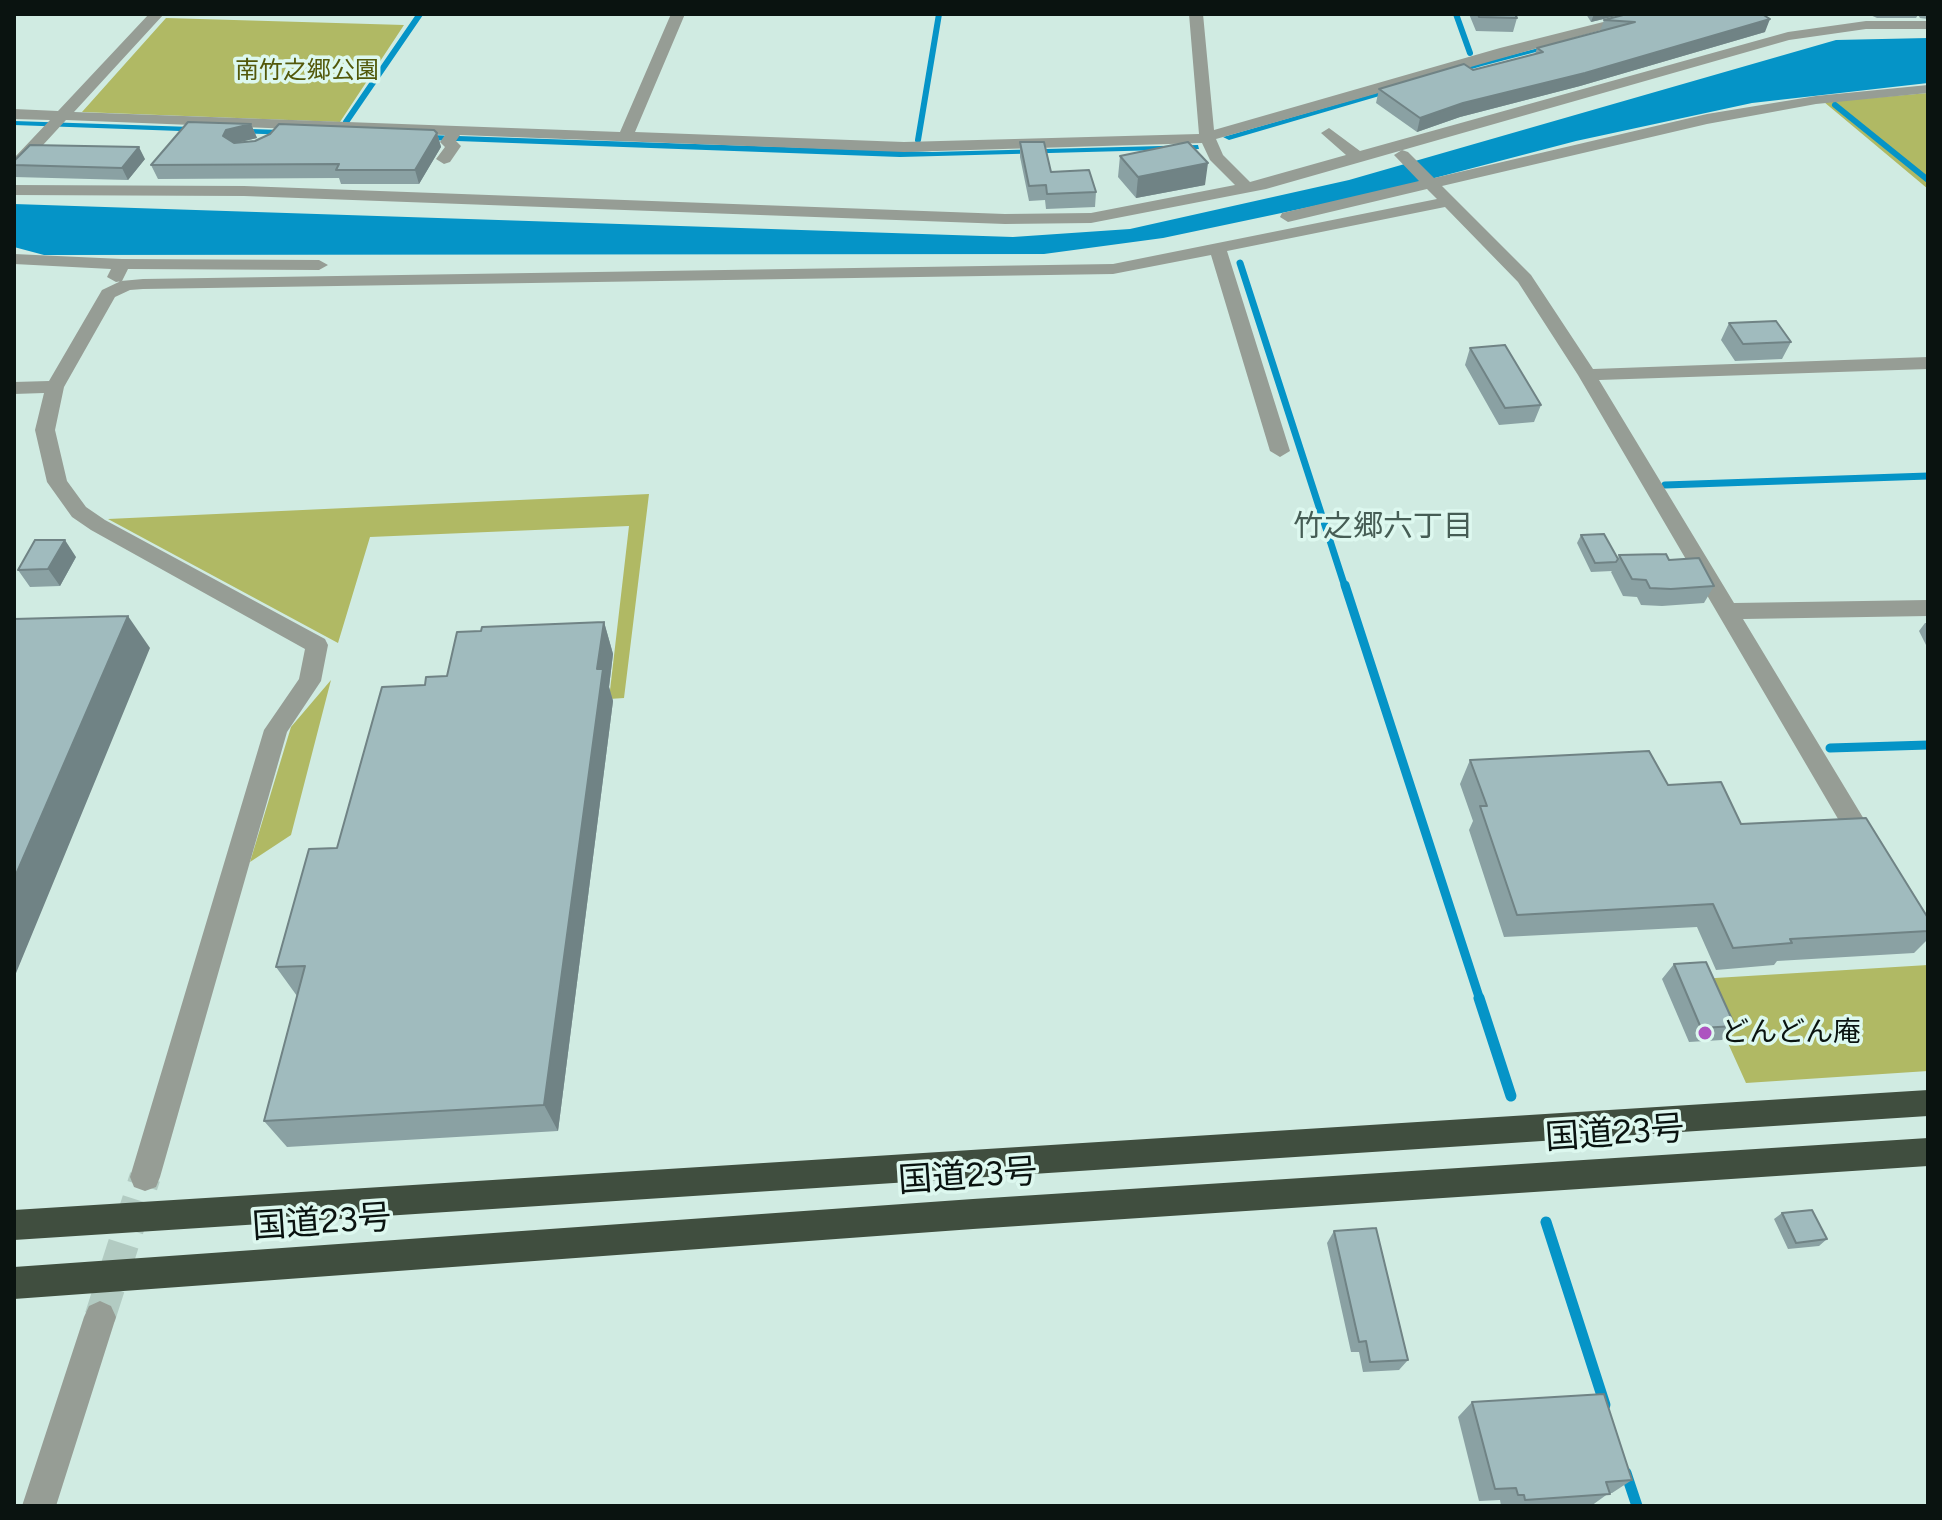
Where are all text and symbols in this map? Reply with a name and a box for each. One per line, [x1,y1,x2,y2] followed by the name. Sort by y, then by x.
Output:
[235,57,379,85] park label: 南竹之郷公園
[1293,509,1473,545] district label: 竹之郷六丁目
[1721,1016,1861,1050] place label: どんどん庵
[1696,1024,1714,1042] marker: どんどん庵
[1544,1109,1686,1159] street label: 国道23号
[897,1152,1039,1202] street label: 国道23号
[251,1198,393,1248] street label: 国道23号

